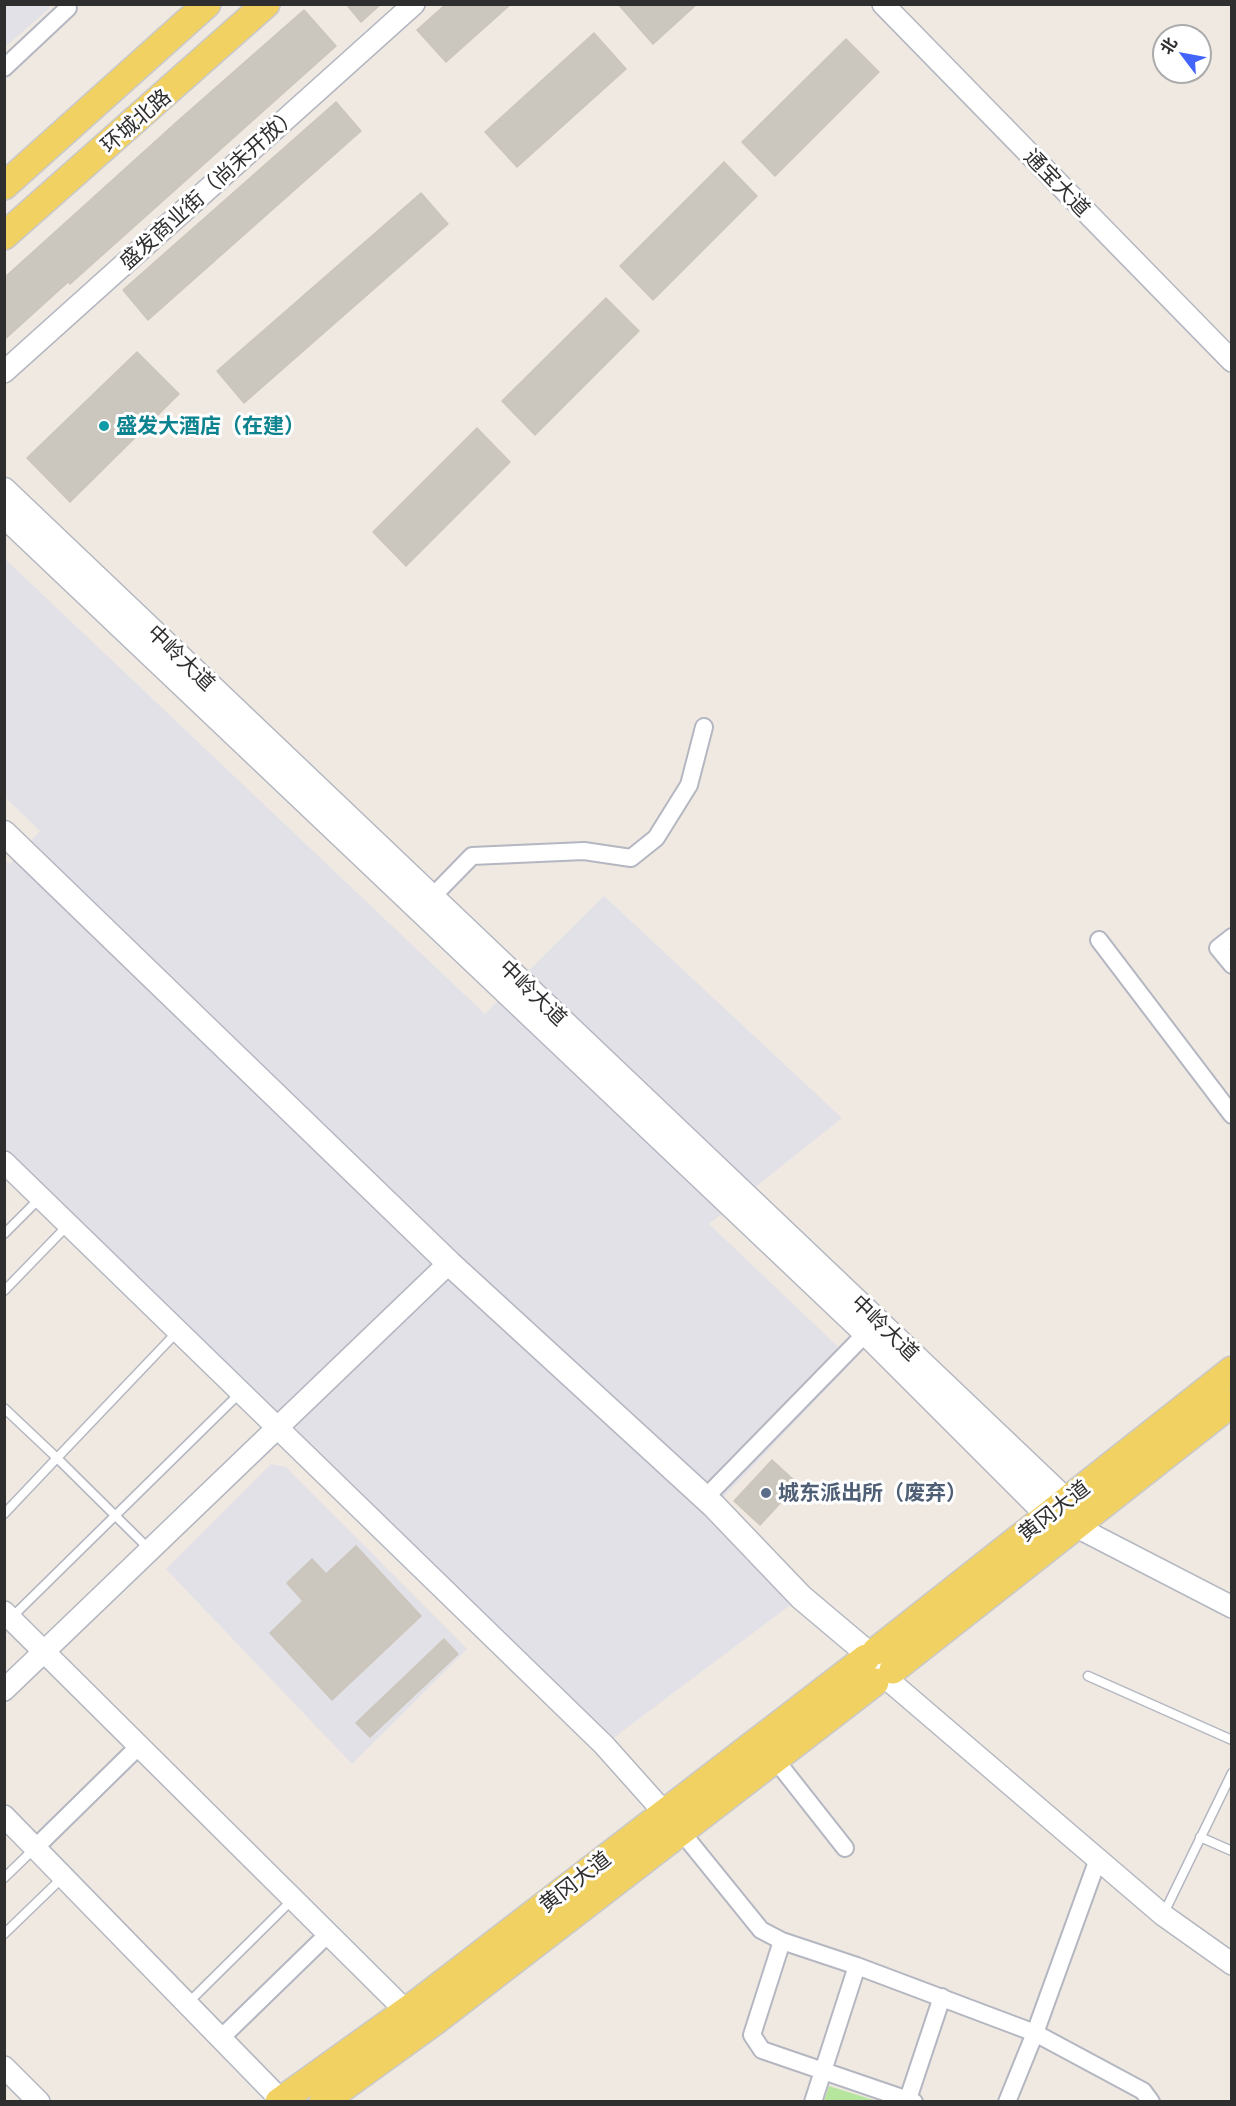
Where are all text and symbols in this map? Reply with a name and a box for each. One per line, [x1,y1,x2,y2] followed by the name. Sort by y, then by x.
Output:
[1152,24,1212,84] north arrow
[1156,33,1180,57] text: 北
[96,84,176,158] street label: 环城北路
[115,101,303,275] street label: 盛发商业街（尚未开放）
[1019,144,1095,222] street label: 通宝大道
[116,413,305,439] place label: 盛发大酒店（在建）
[97,419,111,433] marker: 盛发大酒店（在建）
[142,620,220,696] street label: 中岭大道
[494,955,572,1031] street label: 中岭大道
[846,1290,924,1366] street label: 中岭大道
[1013,1475,1095,1547] street label: 黄冈大道
[778,1480,967,1506] place label: 城东派出所（废弃）
[759,1486,773,1500] marker: 城东派出所（废弃）
[534,1846,616,1918] street label: 黄冈大道

